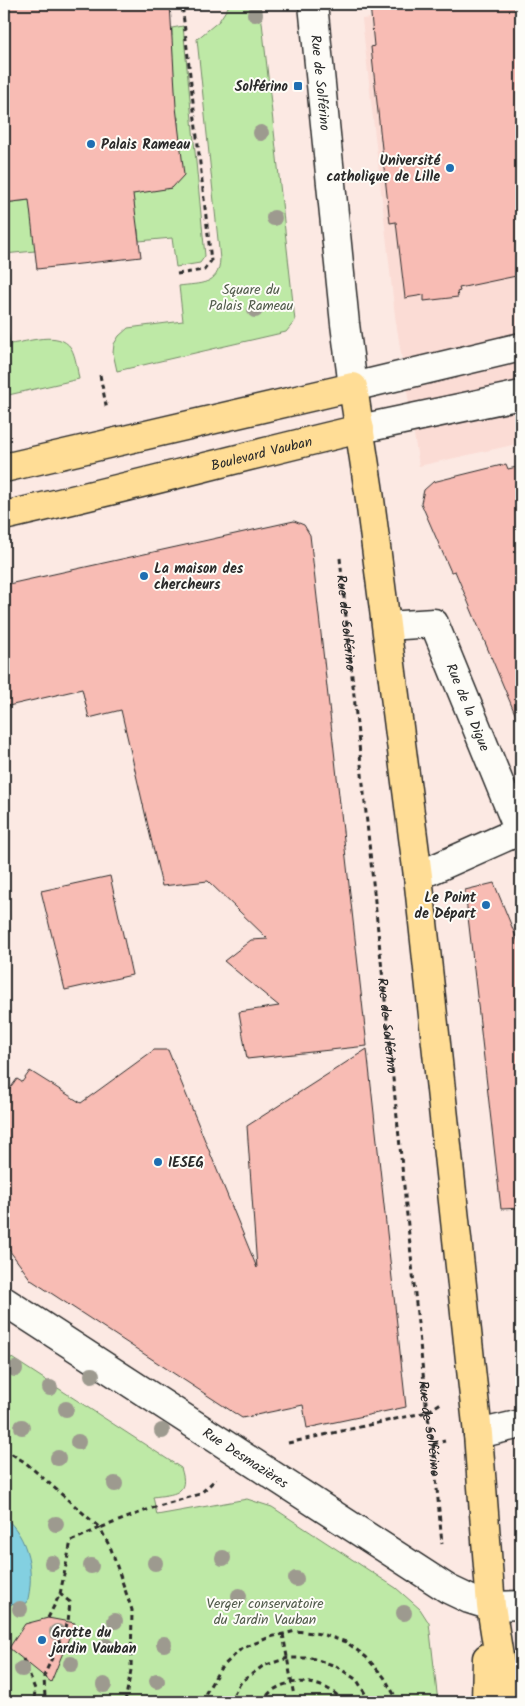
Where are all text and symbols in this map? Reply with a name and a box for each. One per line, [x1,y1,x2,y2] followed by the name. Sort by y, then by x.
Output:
[304,34,336,132] street label: Rue de Solférino
[235,76,289,98] place label: Solférino
[292,80,304,92] marker: Solférino
[101,134,190,156] place label: Palais Rameau
[85,138,97,150] marker: Palais Rameau
[326,150,441,188] place label: Université catholique de Lille
[444,162,456,174] marker: Université catholique de Lille
[209,279,294,317] park label: Square du Palais Rameau
[209,431,315,477] street label: Boulevard Vauban
[154,558,244,596] place label: La maison des chercheurs
[138,570,150,582] marker: La maison des chercheurs
[330,574,361,672] street label: Rue de Solférino
[440,660,496,756] street label: Rue de la Digue
[414,887,477,925] place label: Le Point de Départ
[480,899,492,911] marker: Le Point de Départ
[371,977,402,1075] street label: Rue de Solférino
[168,1152,204,1174] place label: IESEG
[152,1156,164,1168] marker: IESEG
[412,1380,446,1477] street label: Rue de Solférino
[198,1423,292,1495] street label: Rue Desmazières
[206,1593,324,1631] park label: Verger conservatoire du Jardin Vauban
[48,1622,137,1660] place label: Grotte du jardin Vauban
[36,1634,48,1646] marker: Grotte du jardin Vauban

